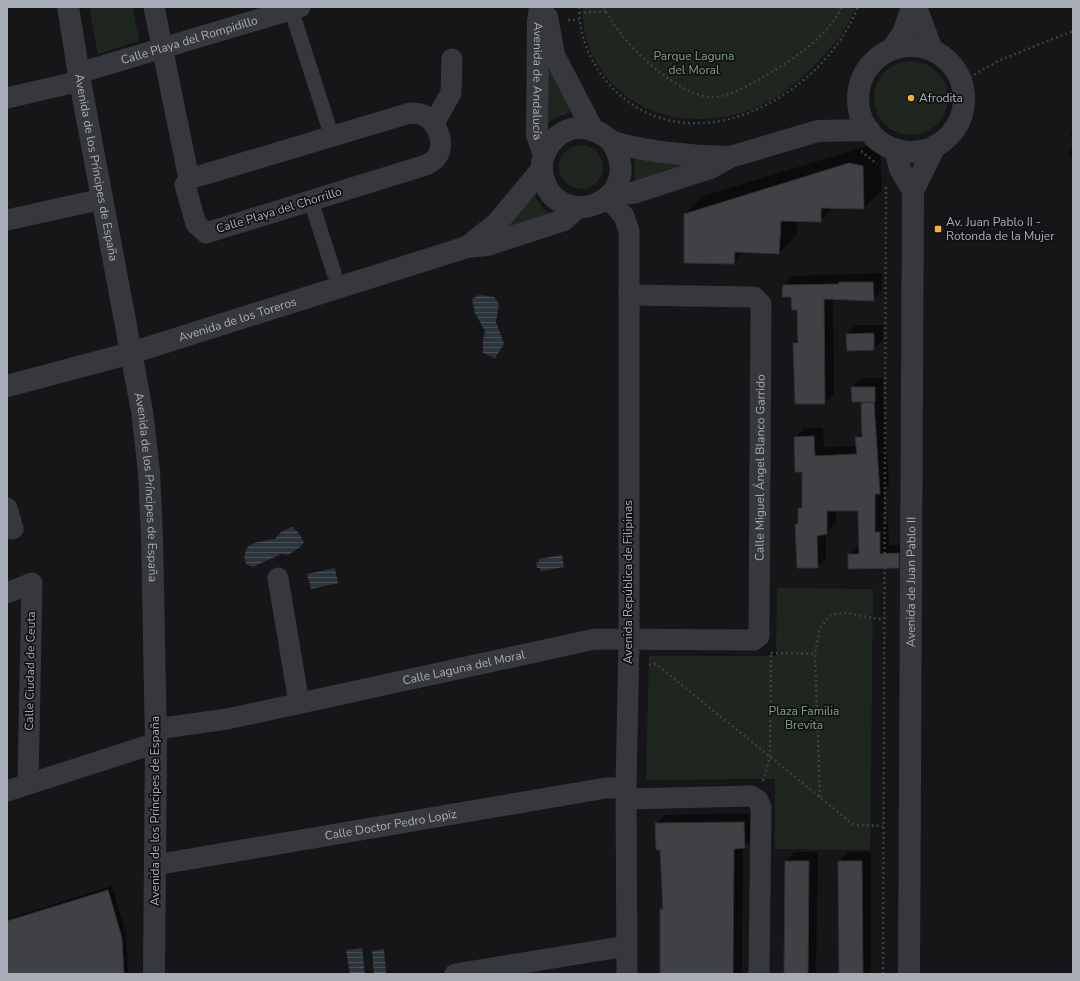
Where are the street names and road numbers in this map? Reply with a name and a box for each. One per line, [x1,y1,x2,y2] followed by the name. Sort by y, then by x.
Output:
[119,12,260,68] street label: Calle Playa del Rompidillo
[529,22,546,142] street label: Avenida de Andalucía
[71,73,122,263] street label: Avenida de los Príncipes de España
[214,183,344,237] street label: Calle Playa del Chorrillo
[177,293,299,346] street label: Avenida de los Toreros
[751,374,769,561] street label: Calle Miguel Ángel Blanco Garrido
[131,391,161,582] street label: Avenida de los Príncipes de España
[620,500,636,664] street label: Avenida República de Filipinas
[903,517,919,647] street label: Avenida de Juan Pablo II
[21,611,39,731] street label: Calle Ciudad de Ceuta
[401,646,527,689] street label: Calle Laguna del Moral
[147,716,163,906] street label: Avenida de los Príncipes de España
[323,806,458,844] street label: Calle Doctor Pedro Lopiz

